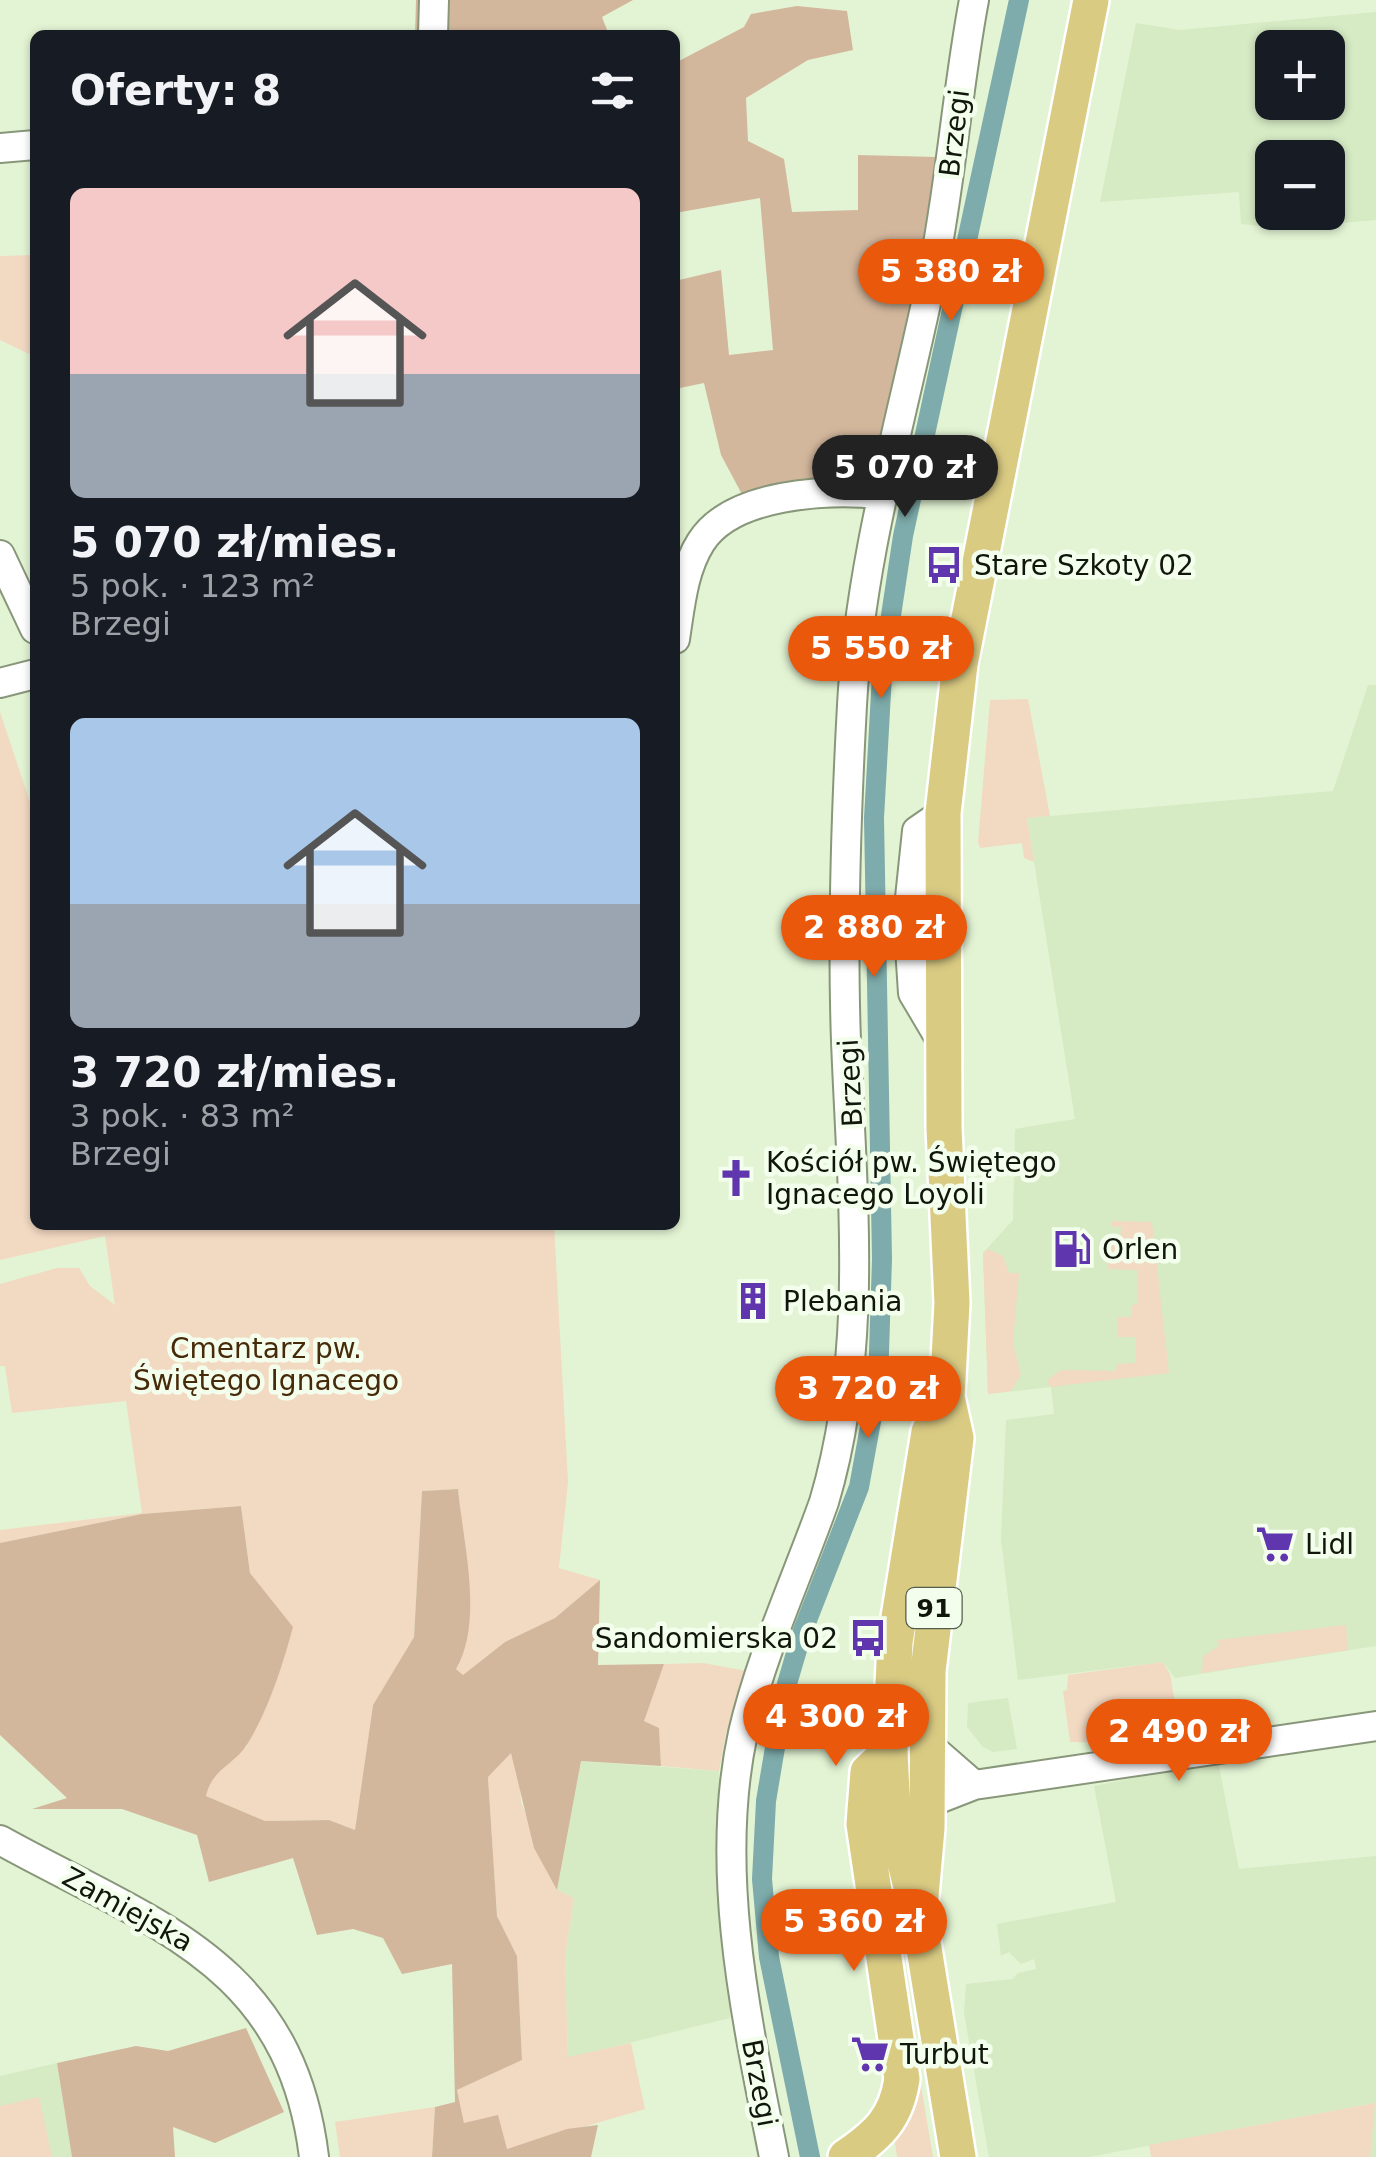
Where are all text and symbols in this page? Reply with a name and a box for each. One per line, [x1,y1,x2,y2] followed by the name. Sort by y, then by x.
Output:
[1255,30,1345,230] map controls
[1255,30,1345,120] button: +
[585,63,640,118] icon: filters
[70,66,281,115] text: Oferty: 8
[933,87,976,179] street label: Brzegi
[1255,140,1345,230] button: −
[848,239,1054,324] pin: 5 380 zł
[880,252,1022,290] text: 5 380 zł
[265,253,445,433] icon: home
[802,435,1008,520] pin: 5 070 zł
[834,448,976,486] text: 5 070 zł
[70,518,399,567] text: 5 070 zł/mies.
[923,544,965,586] bus stop icon: Stare Szkoty 02
[974,549,1194,582] place label: Stare Szkoty 02
[70,567,315,605] text: 5 pok. · 123 m²
[70,605,171,643] text: Brzegi
[778,616,984,701] pin: 5 550 zł
[810,629,952,667] text: 5 550 zł
[265,783,445,963] icon: home
[771,895,977,980] pin: 2 880 zł
[803,908,945,946] text: 2 880 zł
[832,1038,869,1128] street label: Brzegi
[70,1048,399,1097] text: 3 720 zł/mies.
[70,1097,295,1135] text: 3 pok. · 83 m²
[70,1135,171,1173] text: Brzegi
[766,1145,1057,1211] place label: Kościół pw. Świętego Ignacego Loyoli
[715,1157,757,1199] church icon: Kościół pw. Świętego Ignacego Loyoli
[1051,1228,1093,1270] fuel station icon: Orlen
[1102,1233,1178,1266] place label: Orlen
[732,1280,774,1322] building icon: Plebania
[783,1285,903,1318] place label: Plebania
[133,1332,399,1397] park label: Cmentarz pw. Świętego Ignacego
[765,1356,971,1441] pin: 3 720 zł
[797,1369,939,1407] text: 3 720 zł
[1254,1523,1296,1565] supermarket icon: Lidl
[1305,1528,1354,1561] place label: Lidl
[906,1588,962,1628] road number: 91
[847,1617,889,1659] bus stop icon: Sandomierska 02
[595,1622,838,1655] place label: Sandomierska 02
[733,1684,939,1769] pin: 4 300 zł
[765,1697,907,1735] text: 4 300 zł
[1076,1699,1282,1784] pin: 2 490 zł
[1108,1712,1250,1750] text: 2 490 zł
[57,1860,199,1959] street label: Zamiejska
[751,1889,957,1974] pin: 5 360 zł
[783,1902,925,1940] text: 5 360 zł
[849,2033,891,2075] supermarket icon: Turbut
[735,2037,784,2130] street label: Brzegi
[899,2038,989,2071] place label: Turbut

